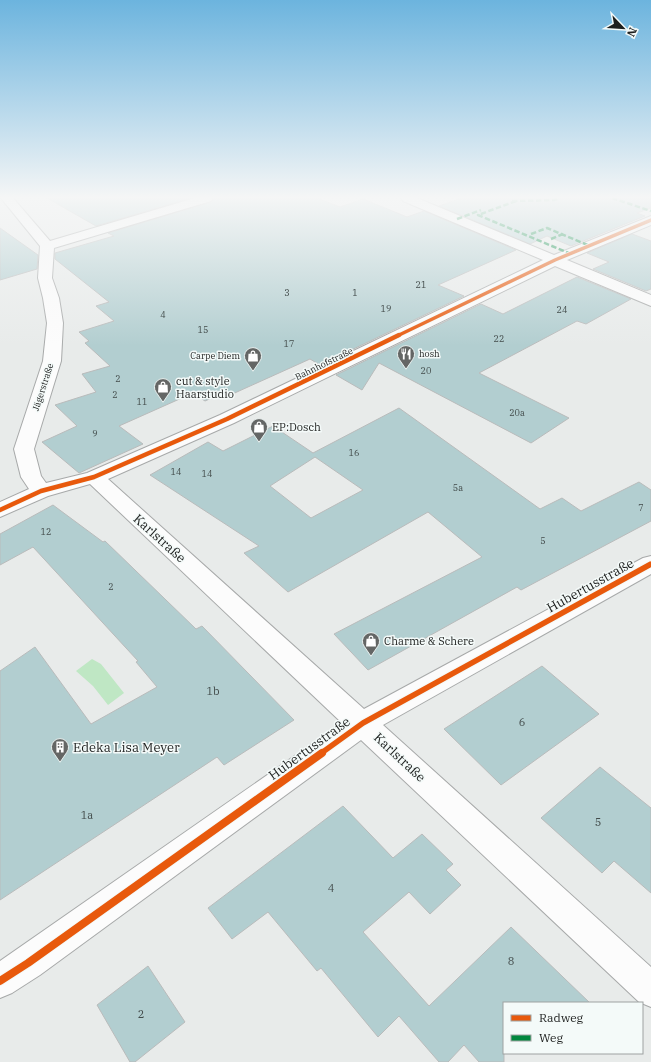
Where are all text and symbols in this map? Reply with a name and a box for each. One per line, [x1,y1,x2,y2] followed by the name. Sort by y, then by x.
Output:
[603,8,643,48] north arrow
[624,25,640,39] text: N
[416,279,426,290] house number: 21
[284,287,290,298] house number: 3
[352,287,358,298] house number: 1
[381,303,391,314] house number: 19
[557,304,567,315] house number: 24
[160,309,166,320] house number: 4
[198,324,208,335] house number: 15
[494,333,504,344] house number: 22
[284,338,294,349] house number: 17
[396,344,416,369] restaurant icon: hosh
[293,345,355,382] street label: Bahnhofstraße
[243,346,263,371] shop icon: Carpe Diem
[419,348,440,359] place label: hosh
[190,350,240,361] place label: Carpe Diem
[30,361,55,412] street label: Jägerstraße
[421,365,431,376] house number: 20
[115,373,121,384] house number: 2
[176,374,234,401] place label: cut & style Haarstudio
[153,377,173,402] shop icon: cut & style Haarstudio
[112,389,118,400] house number: 2
[137,396,147,407] house number: 11
[509,407,525,418] house number: 20a
[249,417,269,442] shop icon: EP:Dosch
[272,420,321,434] place label: EP:Dosch
[92,428,98,439] house number: 9
[349,447,359,458] house number: 16
[171,466,181,477] house number: 14
[202,468,212,479] house number: 14
[453,482,463,493] house number: 5a
[638,502,644,513] house number: 7
[130,510,189,566] street label: Karlstraße
[41,526,51,537] house number: 12
[540,535,546,546] house number: 5
[544,554,637,616] street label: Hubertusstraße
[108,581,114,592] house number: 2
[361,631,381,656] shop icon: Charme & Schere
[384,634,474,648] place label: Charme & Schere
[206,684,220,698] house number: 1b
[265,713,354,784] street label: Hubertusstraße
[519,715,525,729] house number: 6
[370,729,429,786] street label: Karlstraße
[50,737,70,762] building icon: Edeka Lisa Meyer
[73,739,180,756] place label: Edeka Lisa Meyer
[81,808,93,822] house number: 1a
[595,815,601,829] house number: 5
[328,881,335,895] house number: 4
[508,954,514,968] house number: 8
[503,1002,643,1054] legend
[138,1007,144,1021] house number: 2
[539,1010,584,1025] text: Radweg
[539,1030,564,1045] text: Weg

